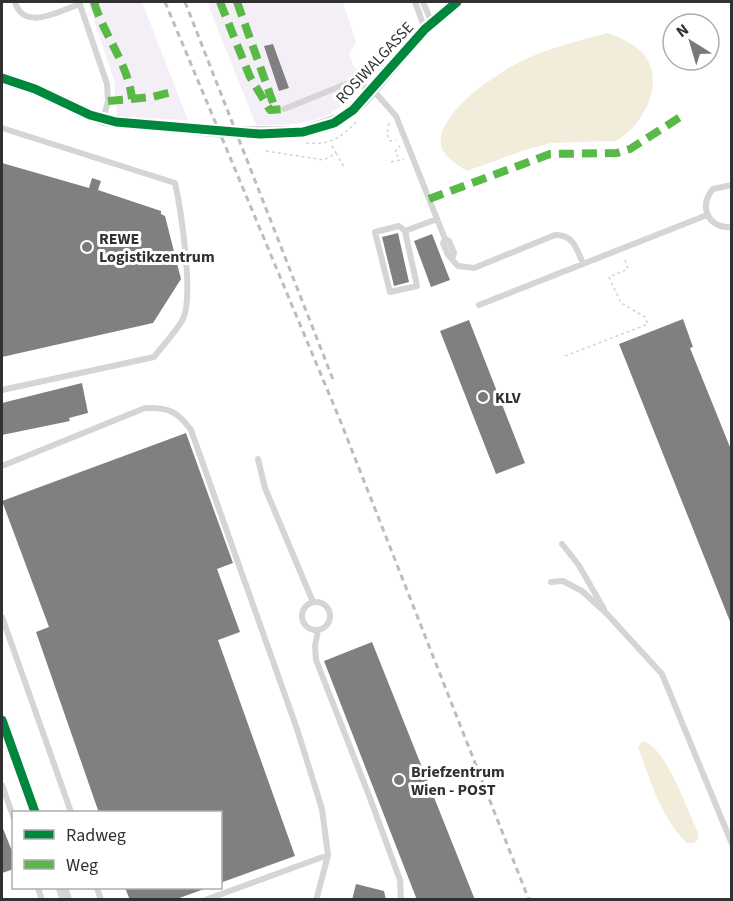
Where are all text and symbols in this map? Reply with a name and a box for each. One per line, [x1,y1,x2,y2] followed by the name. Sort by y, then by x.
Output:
[661,12,721,72] north arrow
[331,17,419,109] street label: ROSIWALGASSE
[672,19,693,43] text: N
[99,228,215,268] place label: REWE Logistikzentrum
[80,240,94,254] marker: REWE Logistikzentrum
[495,387,522,409] place label: KLV
[476,390,490,404] marker: KLV
[411,761,505,801] place label: Briefzentrum Wien - POST
[392,773,406,787] marker: Briefzentrum Wien - POST
[12,811,222,889] legend
[66,823,126,848] text: Radweg
[66,853,98,878] text: Weg

